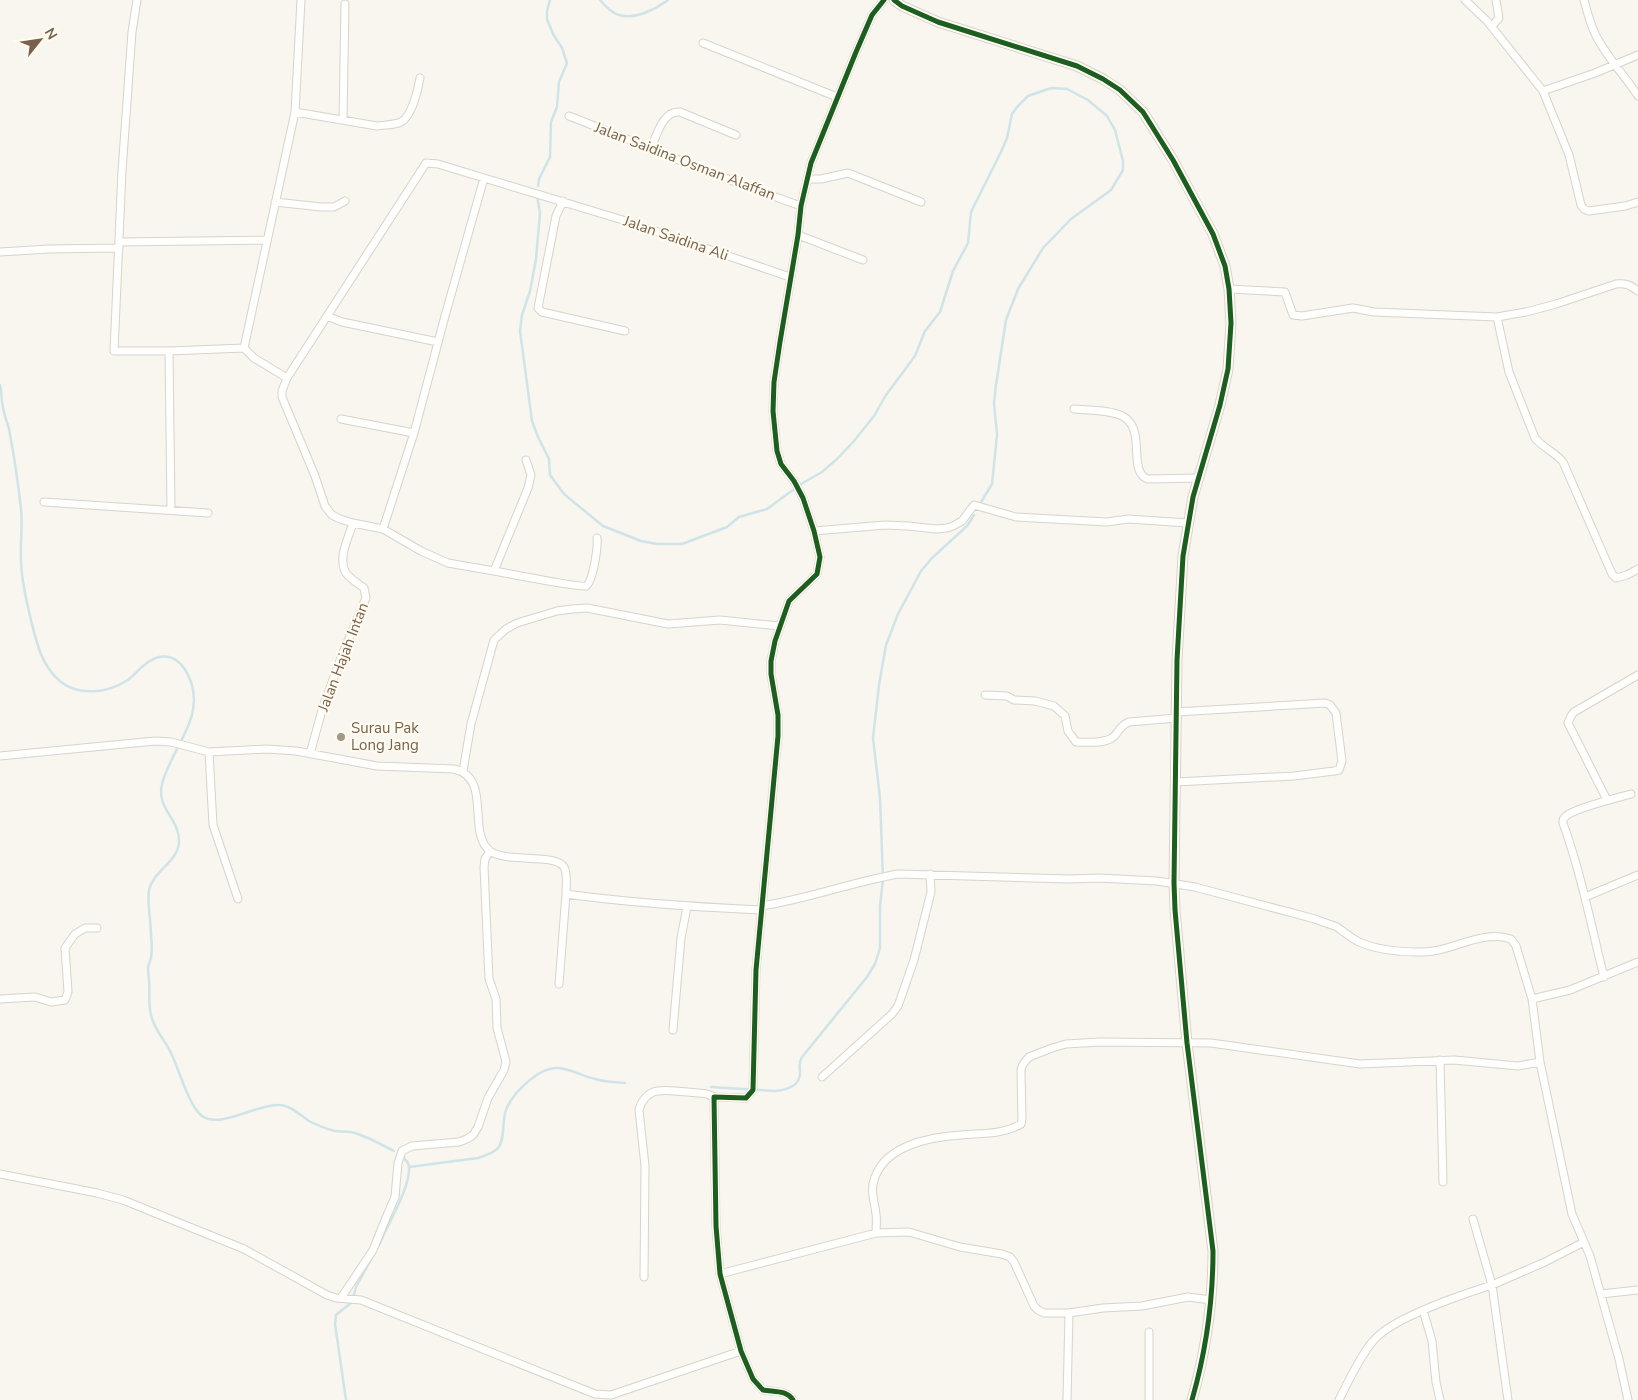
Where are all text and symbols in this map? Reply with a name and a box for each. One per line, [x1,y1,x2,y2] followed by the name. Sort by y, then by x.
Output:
[15,15,65,65] north arrow
[40,24,62,43] text: N
[591,117,778,205] street label: Jalan Saidina Osman Alaffan
[620,210,731,265] street label: Jalan Saidina Ali
[313,600,373,715] street label: Jalan Hajah Intan
[351,718,419,755] place label: Surau Pak Long Jang
[335,731,347,743] marker: Surau Pak Long Jang

